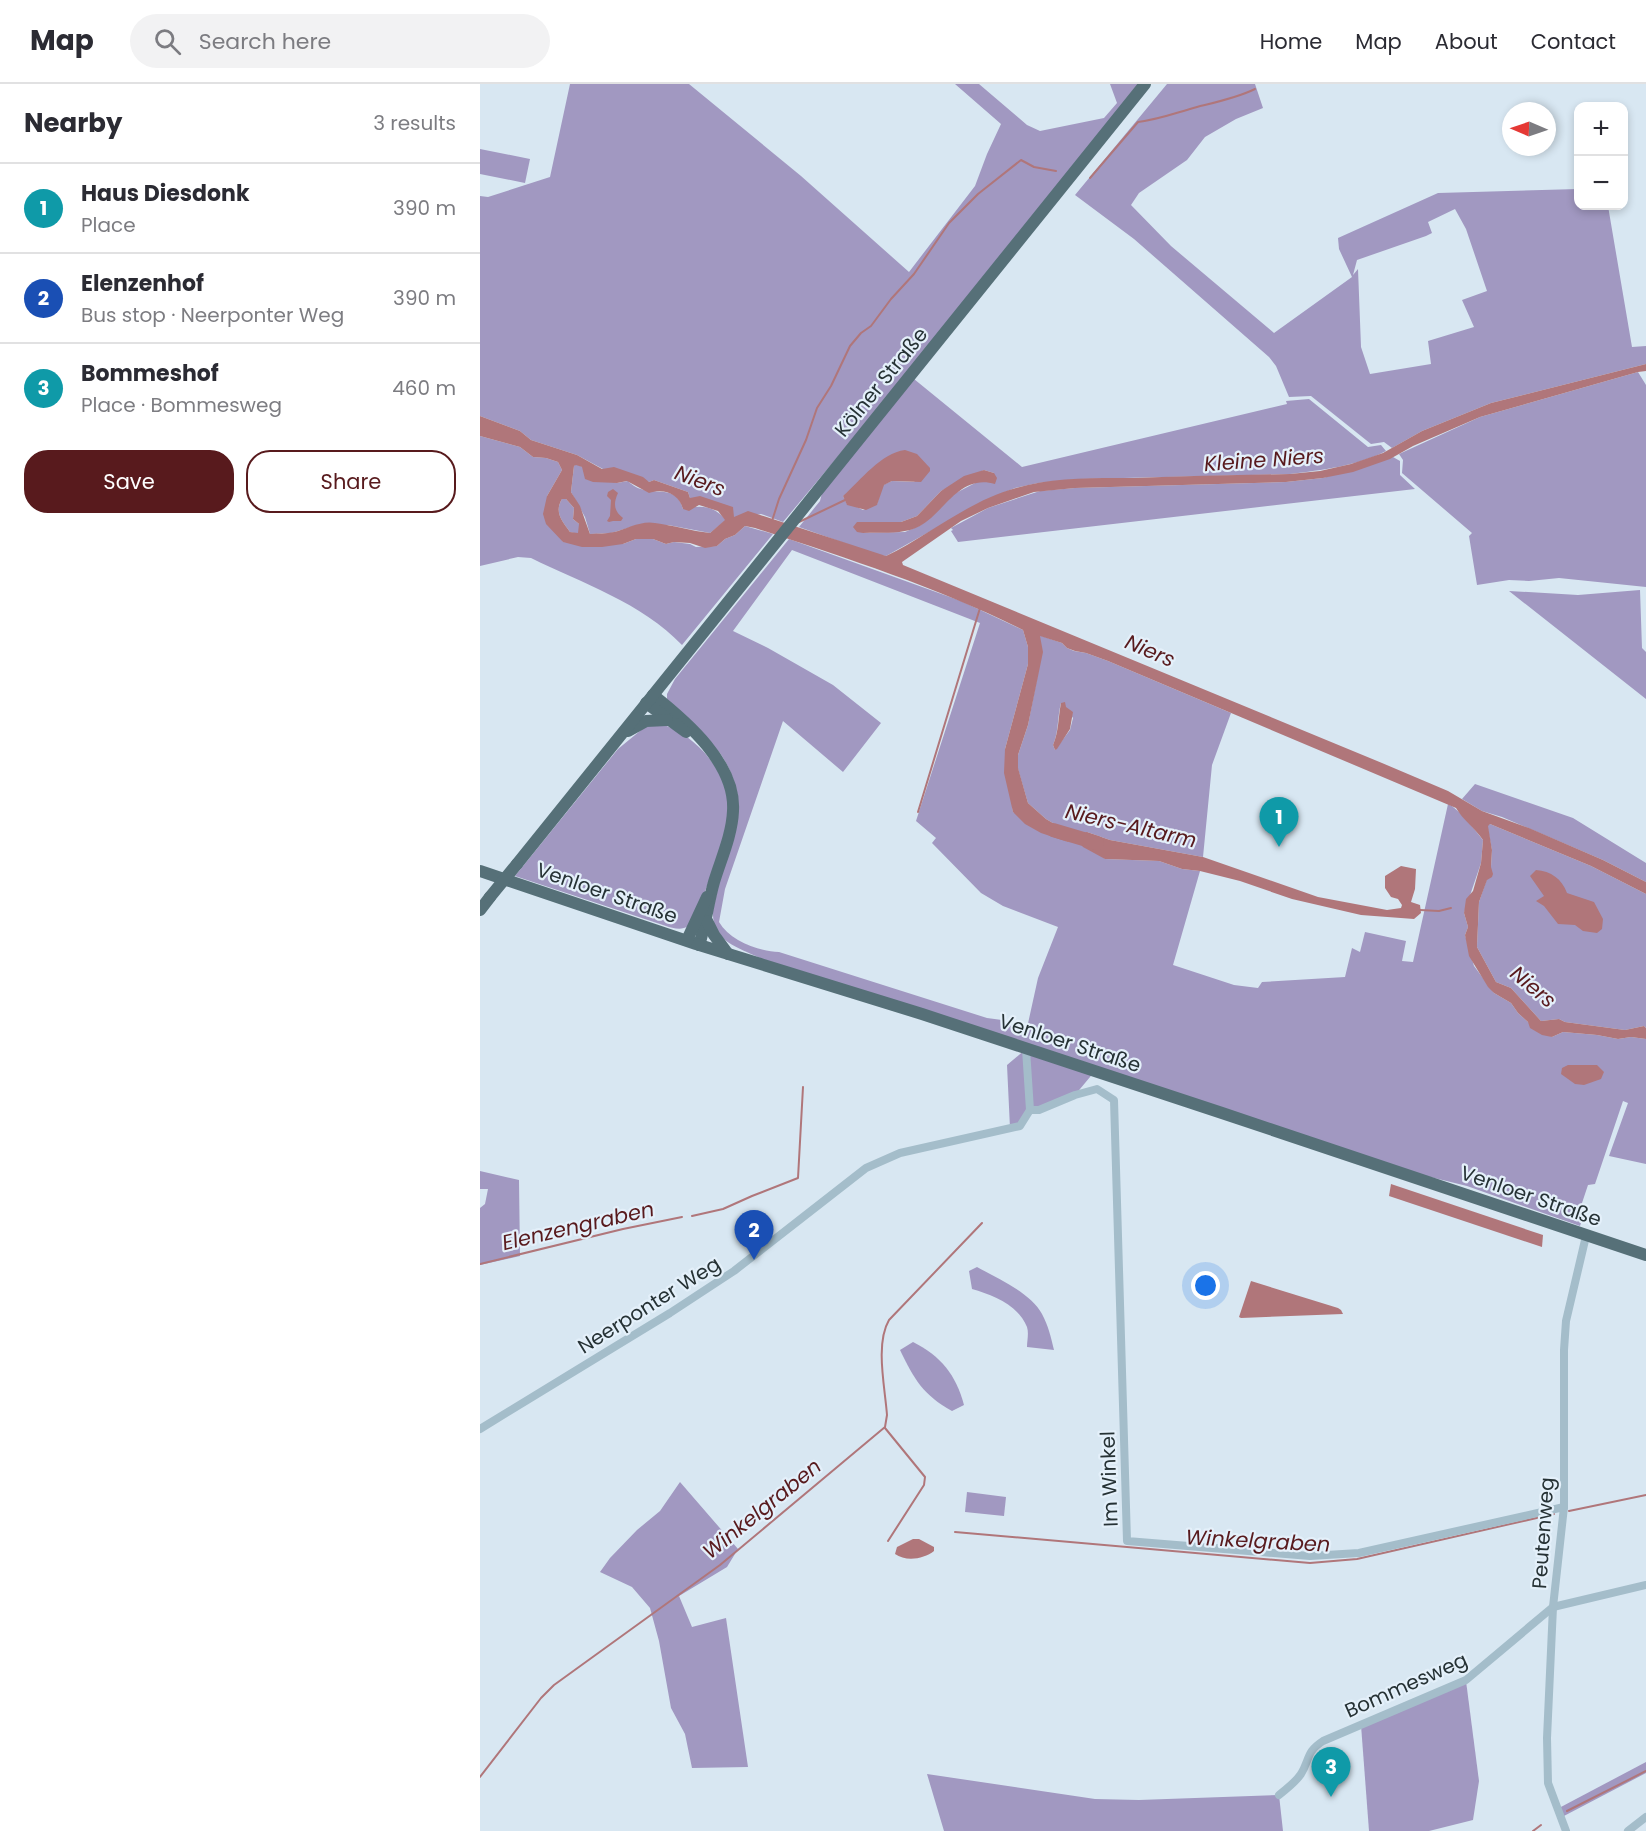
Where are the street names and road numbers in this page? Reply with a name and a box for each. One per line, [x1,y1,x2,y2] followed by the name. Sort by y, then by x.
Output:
[828,321,934,443] street label: Kölner Straße
[533,856,681,930] street label: Venloer Straße
[995,1007,1145,1079] street label: Venloer Straße
[1457,1159,1605,1233] street label: Venloer Straße
[572,1250,726,1360] street label: Neerponter Weg
[1093,1431,1125,1527] street label: Im Winkel
[1525,1476,1561,1590] street label: Peutenweg
[1340,1645,1472,1725] street label: Bommesweg

